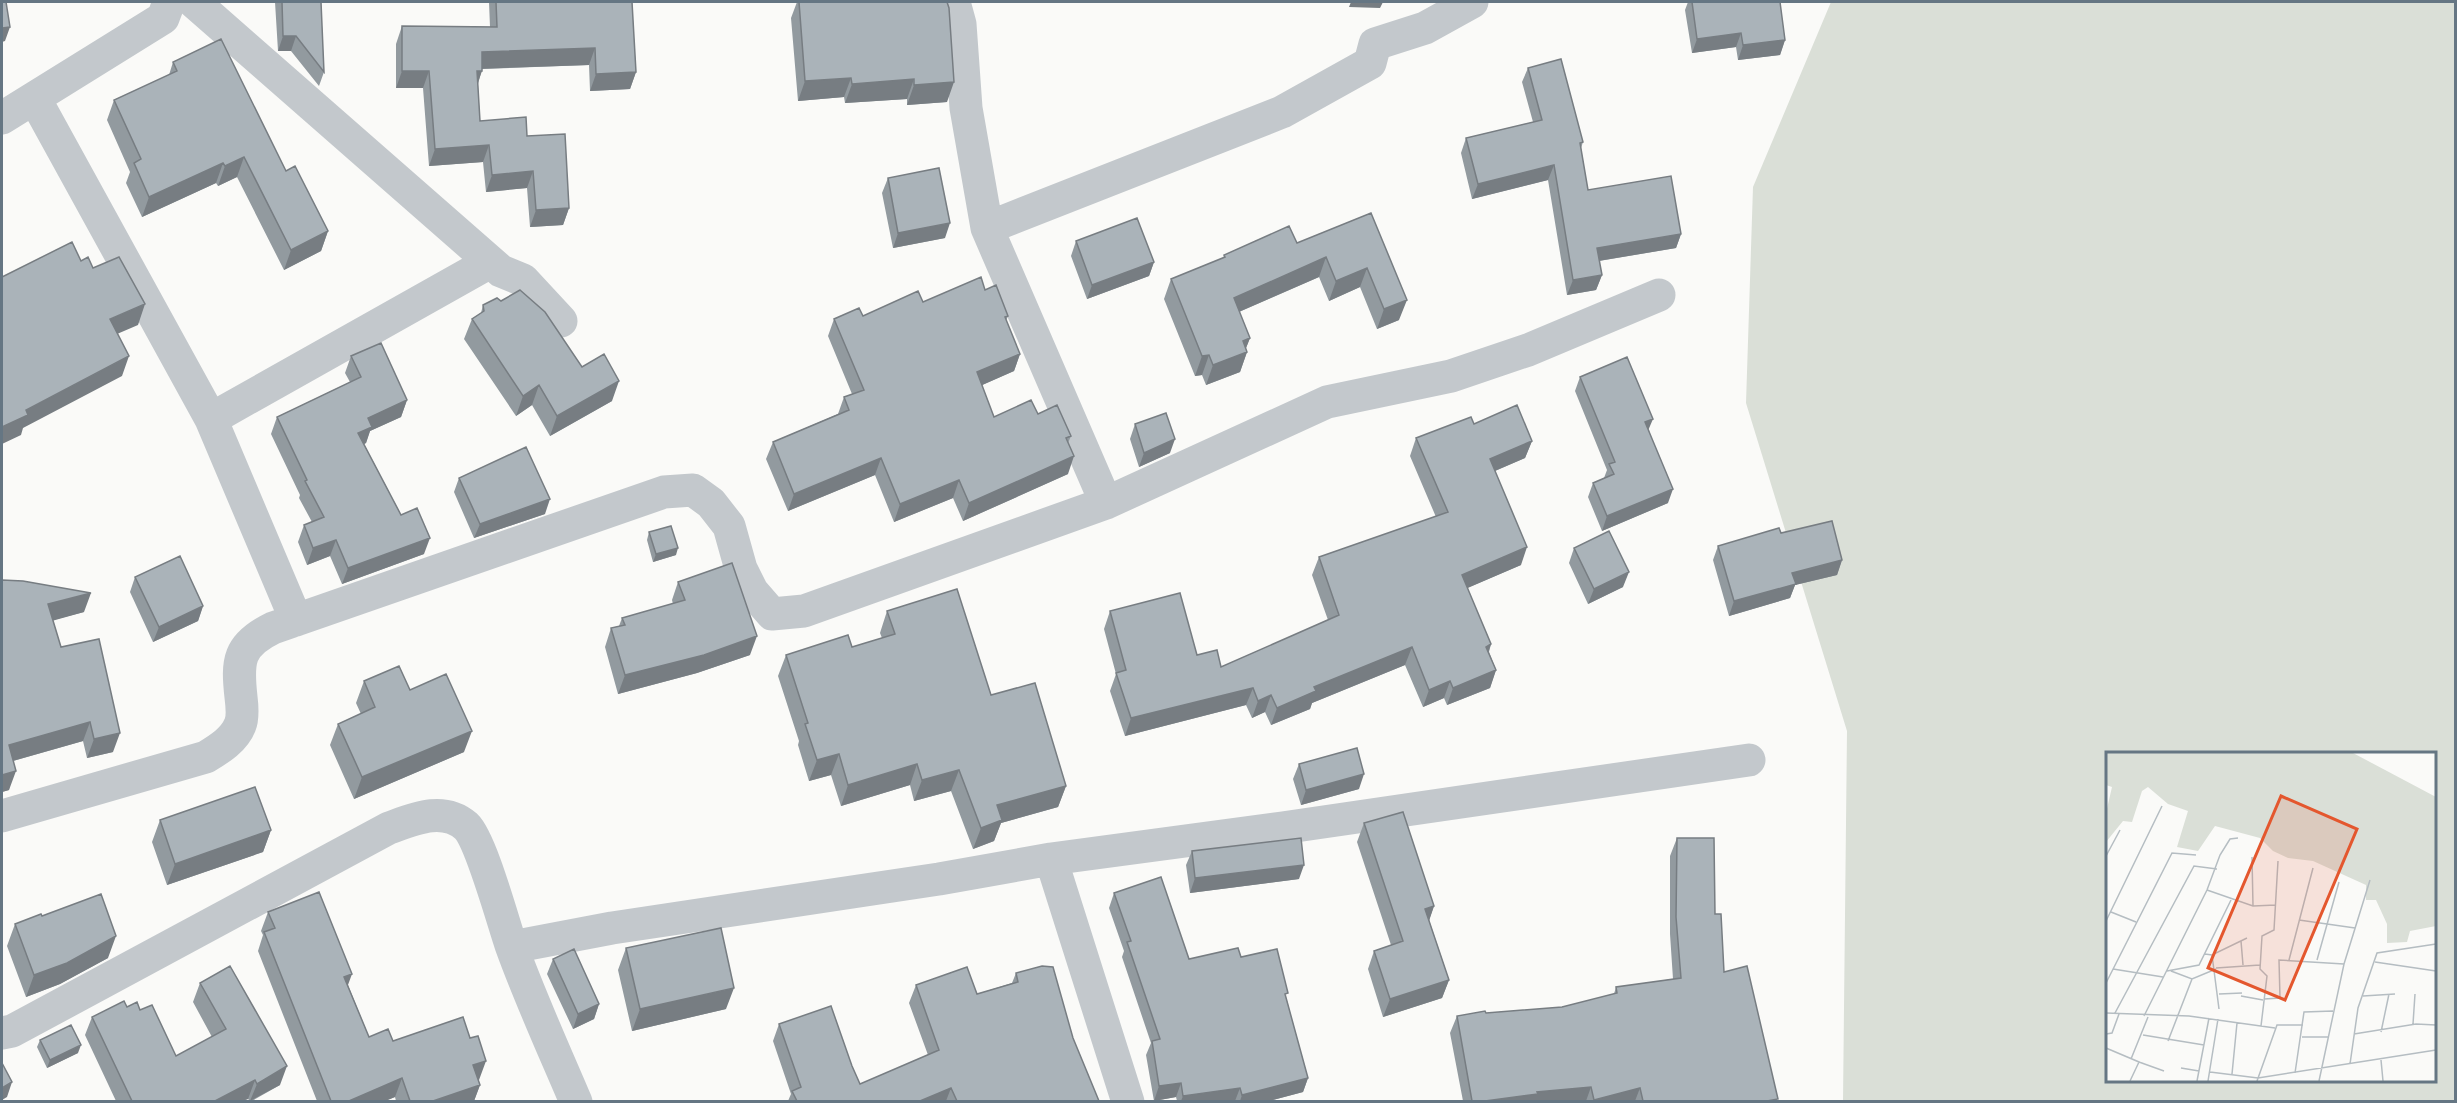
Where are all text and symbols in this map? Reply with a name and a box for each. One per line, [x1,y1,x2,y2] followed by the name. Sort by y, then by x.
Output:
[2106,752,2436,1082] inset map

